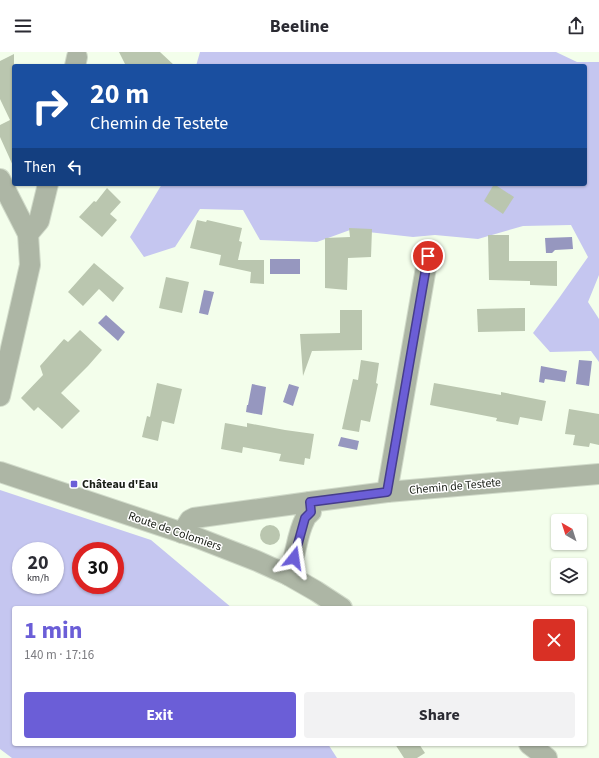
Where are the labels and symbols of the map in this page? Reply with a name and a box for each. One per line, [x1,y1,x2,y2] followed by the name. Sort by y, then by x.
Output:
[411,239,445,273] pin
[408,474,502,499] street label: Chemin de Testete
[82,476,158,493] place label: Château d'Eau
[69,479,79,489] marker: Château d'Eau
[126,507,224,555] street label: Route de Colomiers
[551,514,587,550] north arrow
[273,537,315,579] position arrow
[72,542,124,594] speed limit sign: 30

